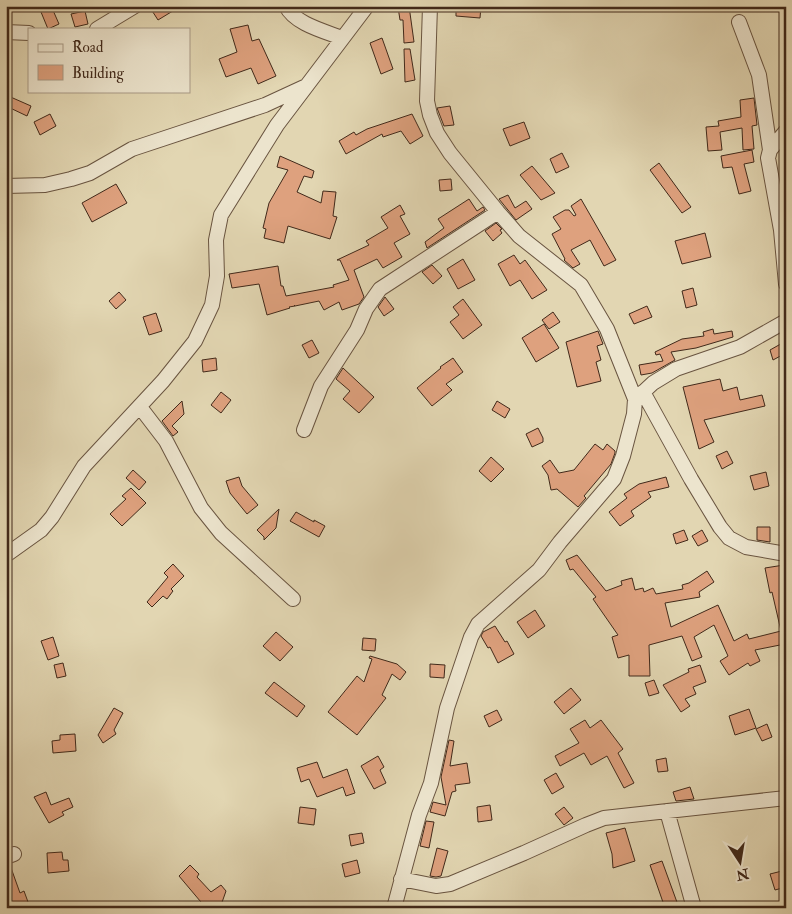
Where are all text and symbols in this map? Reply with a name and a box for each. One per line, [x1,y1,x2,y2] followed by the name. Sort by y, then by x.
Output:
[28,28,190,92] legend
[72,38,104,57] text: Road
[72,64,124,83] text: Building
[714,836,764,886] north arrow
[734,864,751,884] text: N

